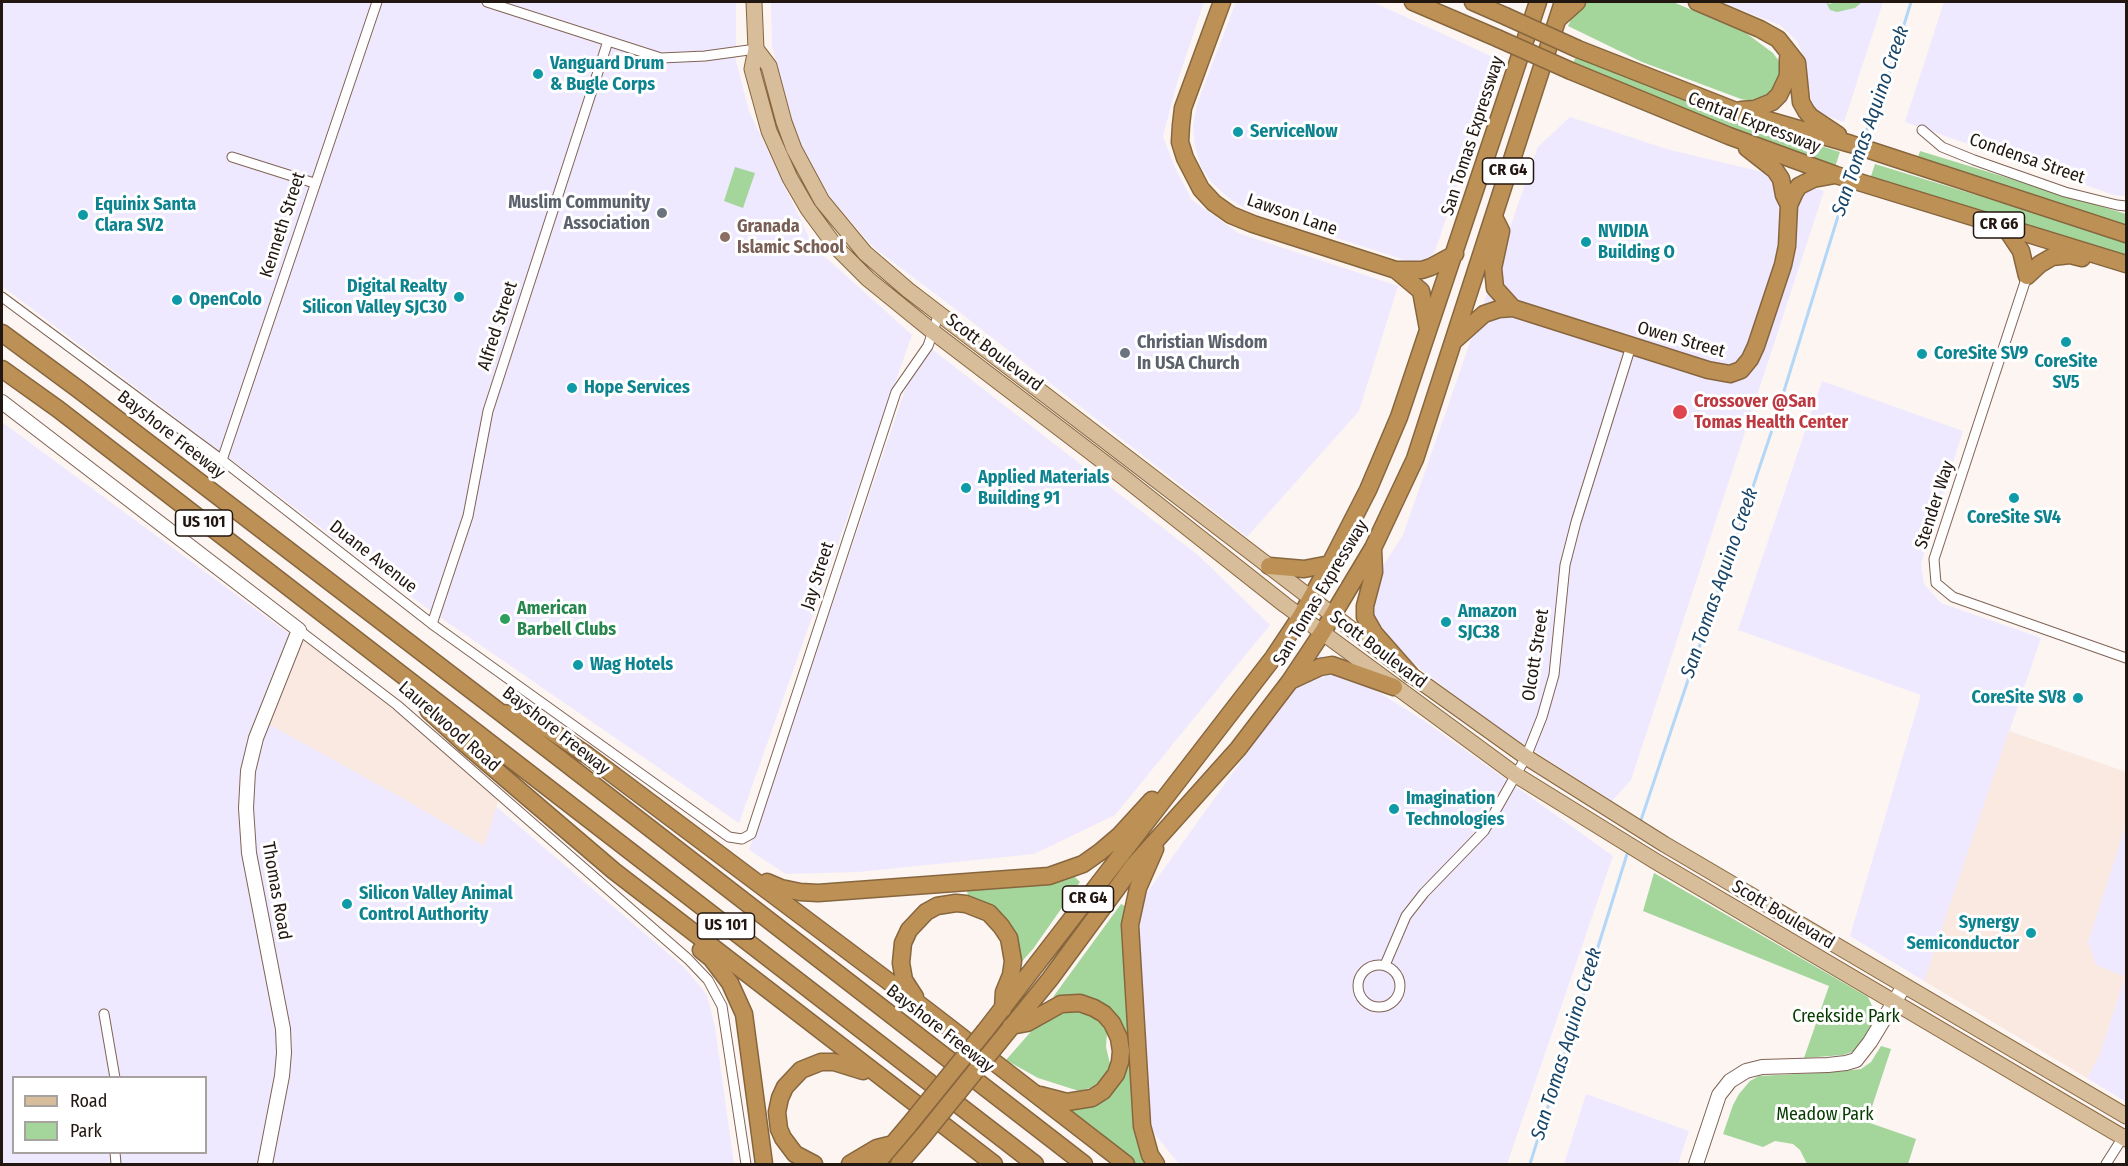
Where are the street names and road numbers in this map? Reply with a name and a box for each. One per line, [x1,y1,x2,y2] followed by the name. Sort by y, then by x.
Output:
[1437,53,1509,219] street label: San Tomas Expressway
[1685,88,1823,158] street label: Central Expressway
[1966,129,2088,189] street label: Condensa Street
[1482,158,1534,184] road number: CR G4
[256,169,310,281] street label: Kenneth Street
[1244,189,1340,241] street label: Lawson Lane
[1974,212,2024,238] road number: CR G6
[473,279,523,373] street label: Alfred Street
[941,309,1047,397] street label: Scott Boulevard
[1635,317,1727,363] street label: Owen Street
[113,386,229,484] street label: Bayshore Freeway
[1911,458,1959,552] street label: Stender Way
[176,510,232,536] road number: US 101
[325,516,421,598] street label: Duane Avenue
[1269,516,1373,670] street label: San Tomas Expressway
[797,539,839,613] street label: Jay Street
[1325,606,1431,694] street label: Scott Boulevard
[1518,607,1554,703] street label: Olcott Street
[394,677,504,777] street label: Laurelwood Road
[498,682,614,780] street label: Bayshore Freeway
[257,840,295,942] street label: Thomas Road
[1728,876,1838,954] street label: Scott Boulevard
[1062,886,1114,912] road number: CR G4
[698,913,754,939] road number: US 101
[882,980,998,1078] street label: Bayshore Freeway

